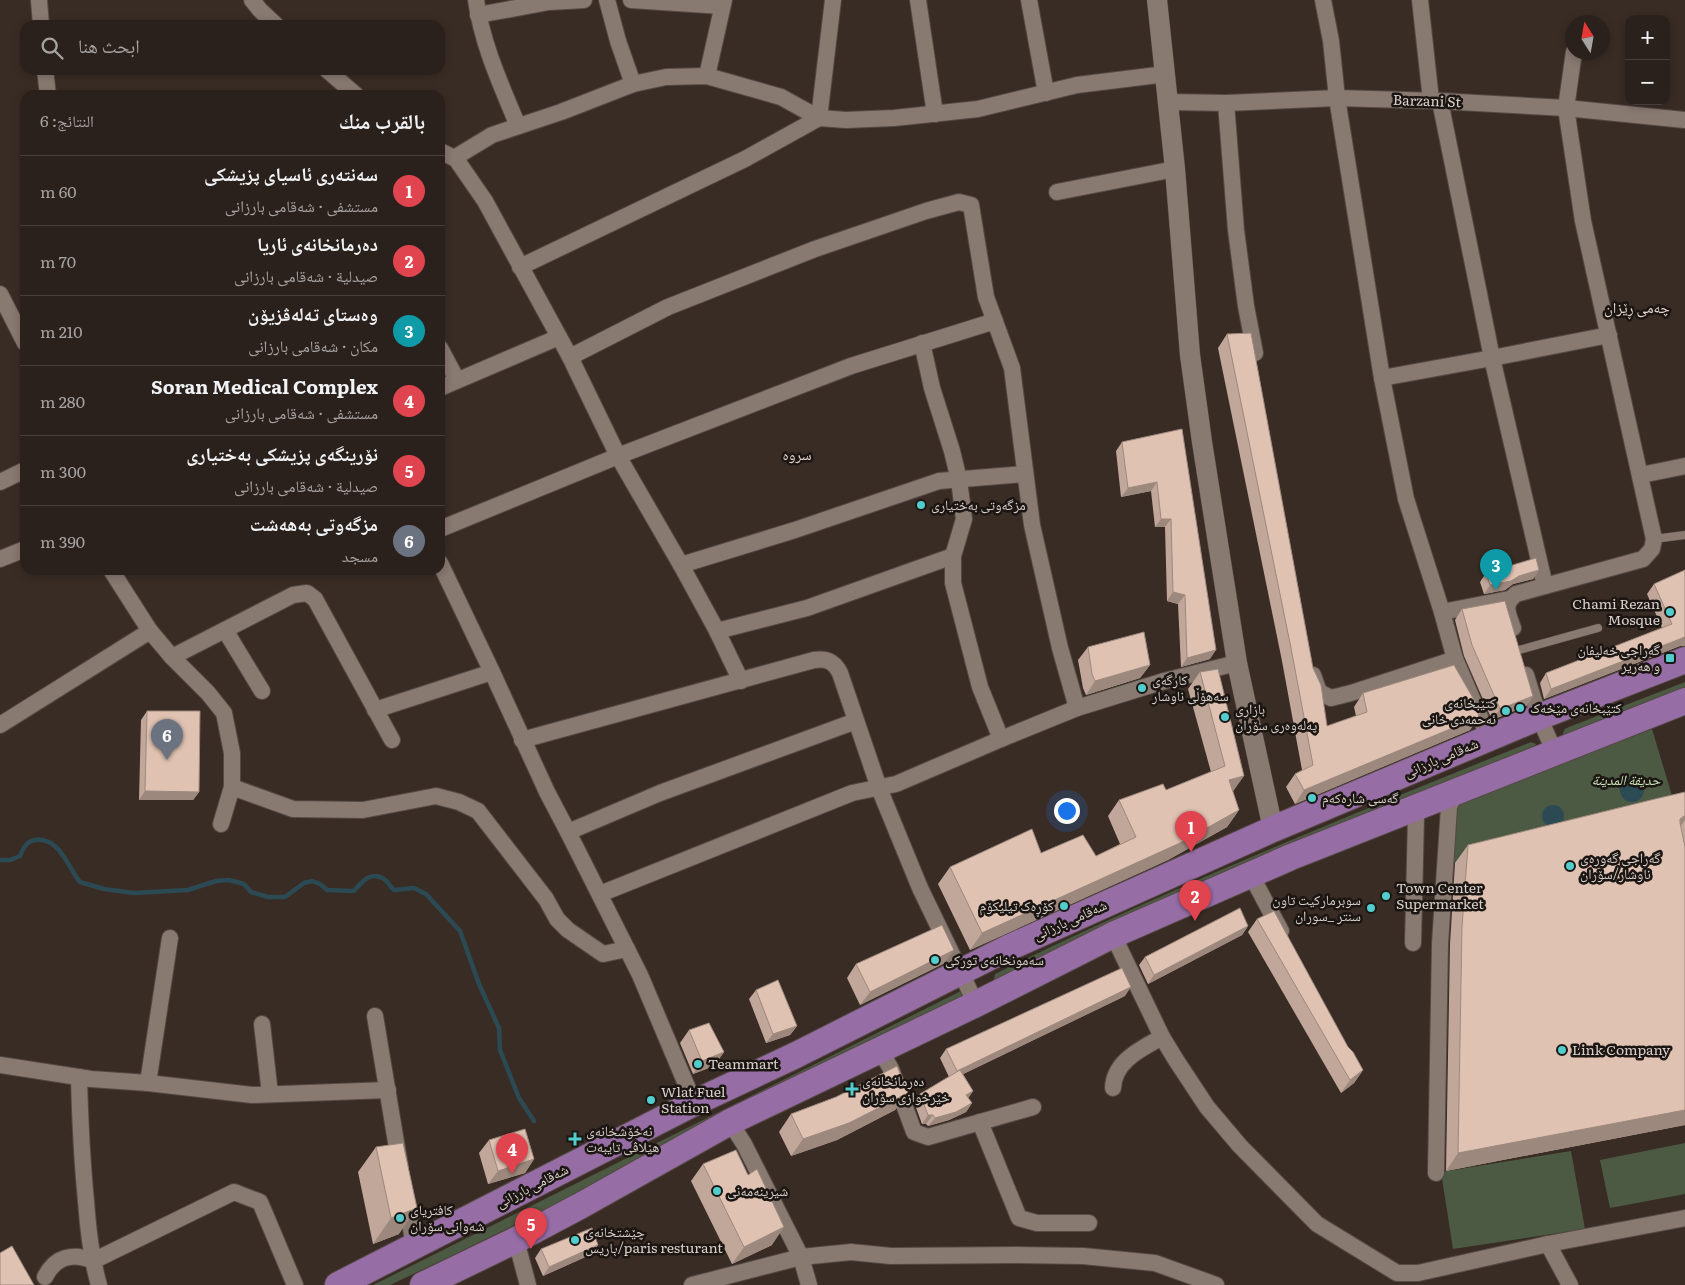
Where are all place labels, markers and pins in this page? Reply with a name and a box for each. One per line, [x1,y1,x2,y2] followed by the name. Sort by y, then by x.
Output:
[931,494,1026,514] place label: مزگەوتی بەختیاری
[915,499,927,511] marker: مزگەوتی بەختیاری
[1480,549,1512,590] pin: 3
[1572,593,1660,629] place label: Chami Rezan Mosque
[1664,606,1676,618] marker: Chami Rezan Mosque
[1577,639,1660,675] place label: گەراجی خەلیفان و هەریر
[1664,652,1676,664] marker: گەراجی خەلیفان و هەریر
[1151,669,1229,705] place label: کارگەی سەهۆڵی ناوشار
[1136,682,1148,694] marker: کارگەی سەهۆڵی ناوشار
[1422,692,1496,728] place label: کتێبخانەی ئەحمەدی خانی
[1530,697,1622,717] place label: کتێبخانەی مێخەک
[1235,698,1317,734] place label: بازاڕی پەلەوەری سۆران
[1514,702,1526,714] marker: کتێبخانەی مێخەک
[1500,705,1512,717] marker: کتێبخانەی ئەحمەدی خانی
[1219,711,1231,723] marker: بازاڕی پەلەوەری سۆران
[151,719,183,760] pin: 6
[1322,787,1399,808] place label: گەسی شارەکەم
[1306,792,1318,804] marker: گەسی شارەکەم
[1175,811,1207,852] pin: 1
[1580,847,1661,883] place label: گەراجی گەورەی ناوشار/سۆران
[1564,860,1576,872] marker: گەراجی گەورەی ناوشار/سۆران
[1396,877,1484,913] place label: Town Center Supermarket
[1179,880,1211,921] pin: 2
[1272,889,1361,925] place label: سوبرماركيت تاون سنتر _سوران
[1380,890,1392,902] marker: Town Center Supermarket
[979,895,1054,918] place label: کۆڕەک تیلیکۆم
[1058,900,1070,912] marker: کۆڕەک تیلیکۆم
[1365,902,1377,914] marker: سوبرماركيت تاون سنتر _سوران
[945,949,1044,969] place label: سەمونخانەی تورکی
[929,954,941,966] marker: سەمونخانەی تورکی
[1572,1039,1671,1059] place label: Link Company
[1556,1044,1568,1056] marker: Link Company
[708,1053,779,1073] place label: Teammart
[692,1058,704,1070] marker: Teammart
[862,1070,950,1106] place label: دەرمانخانەی خێرخوازی سۆران
[661,1081,726,1117] place label: Wlat Fuel Station
[846,1083,858,1095] marker: دەرمانخانەی خێرخوازی سۆران
[645,1094,657,1106] marker: Wlat Fuel Station
[586,1120,659,1156] place label: نەخۆشخانەی هێلاڤی تایبەت
[568,1132,582,1146] marker: نەخۆشخانەی هێلاڤی تایبەت
[496,1133,528,1174] pin: 4
[727,1180,788,1200] place label: شیرینەمەنی
[711,1185,723,1197] marker: شیرینەمەنی
[410,1199,484,1235] place label: کافتریای شەوانی سۆران
[515,1208,547,1249] pin: 5
[394,1212,406,1224] marker: کافتریای شەوانی سۆران
[585,1221,723,1257] place label: چێشتخانەی پاریس/paris resturant
[569,1234,581,1246] marker: چێشتخانەی پاریس/paris resturant

